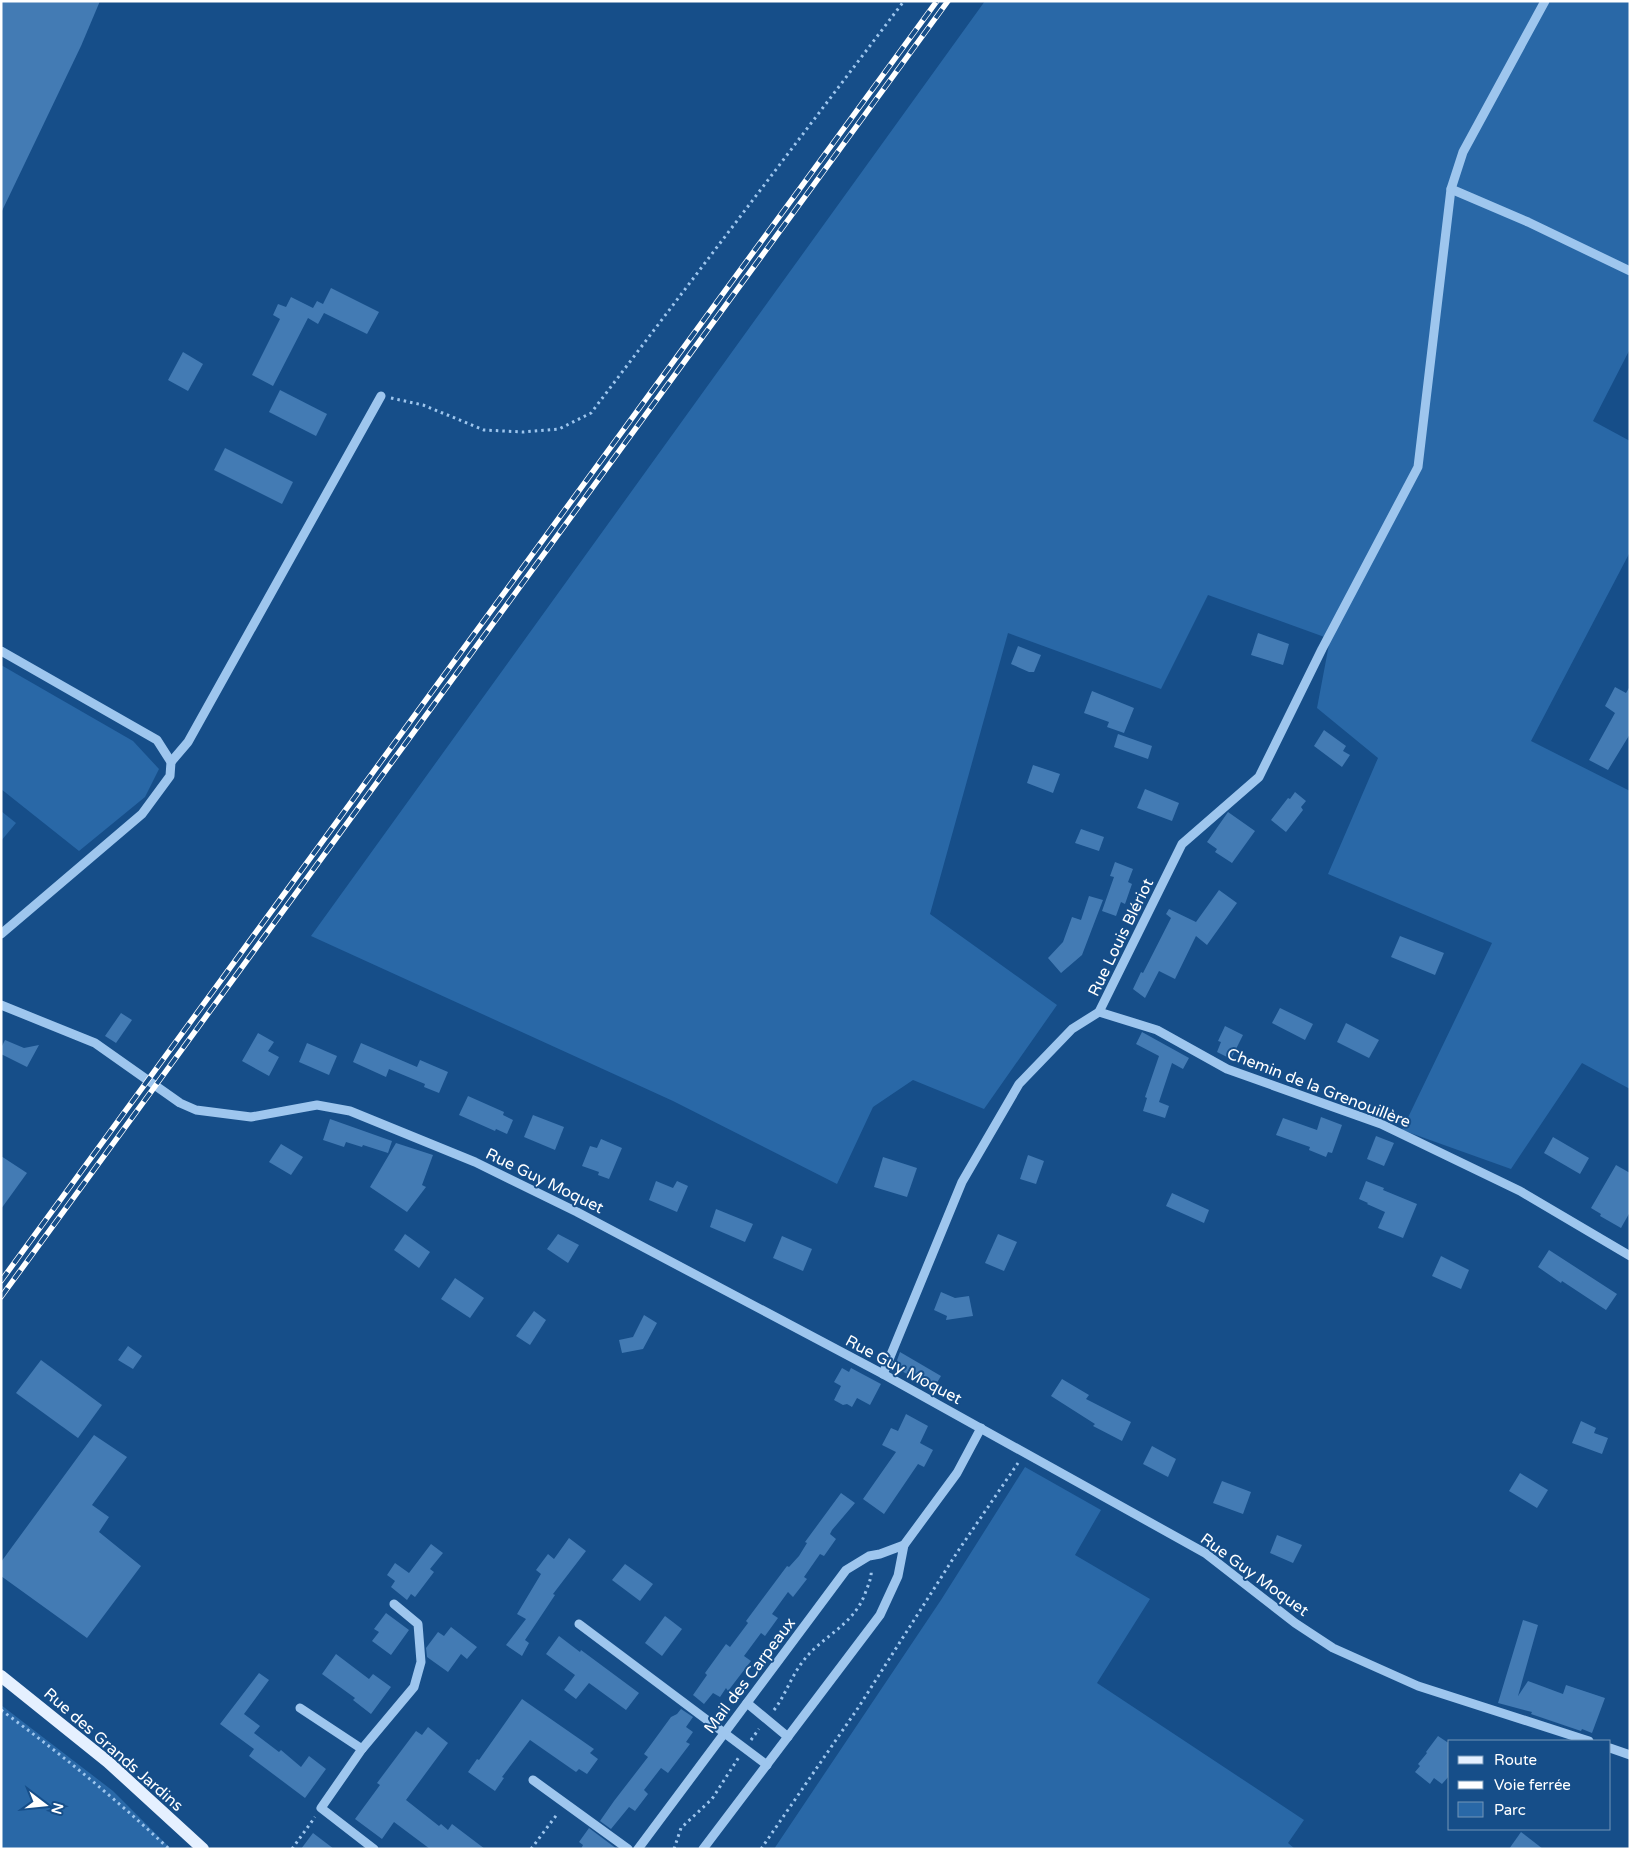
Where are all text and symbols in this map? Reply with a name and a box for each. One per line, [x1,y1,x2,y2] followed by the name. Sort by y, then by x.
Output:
[1084,875,1158,1000] street label: Rue Louis Blériot
[1224,1044,1413,1132] street label: Chemin de la Grenouillère
[482,1144,607,1218] street label: Rue Guy Moquet
[842,1331,965,1409] street label: Rue Guy Moquet
[1196,1529,1312,1621] street label: Rue Guy Moquet
[700,1614,800,1738] street label: Mail des Carpeaux
[40,1684,187,1816] street label: Rue des Grands Jardins
[1448,1740,1611,1830] legend
[1494,1751,1537,1769] text: Route
[1494,1776,1571,1794] text: Voie ferrée
[20,1780,70,1830] north arrow
[47,1801,67,1816] text: N
[1494,1801,1526,1819] text: Parc

